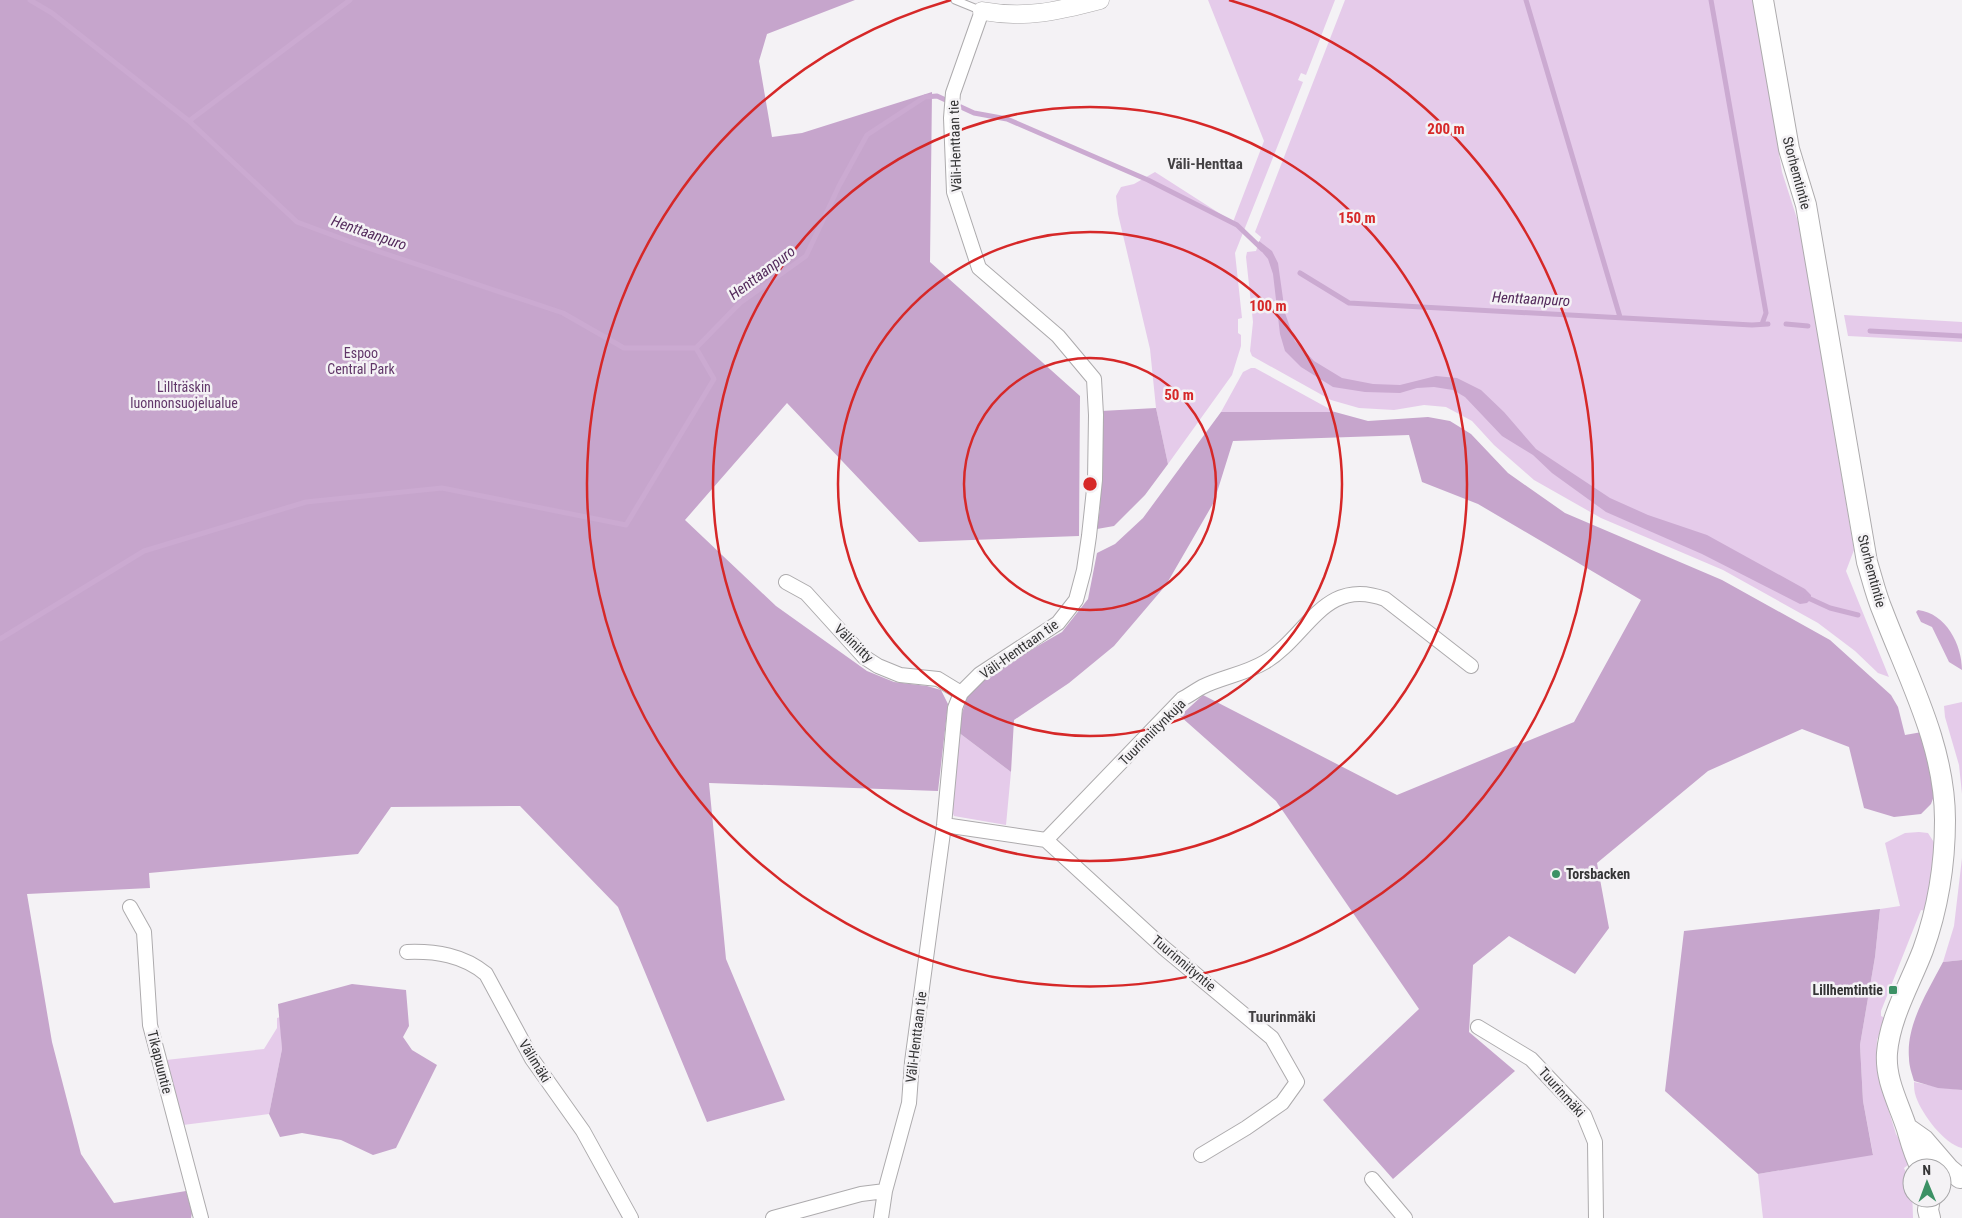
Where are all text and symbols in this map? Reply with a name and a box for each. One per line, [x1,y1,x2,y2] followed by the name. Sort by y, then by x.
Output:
[945,99,965,192] street label: Väli-Henttaan tie
[1427,120,1465,138] text: 200 m
[1780,135,1814,211] street label: Storhemtintie
[1167,155,1243,173] district label: Väli-Henttaa
[1338,209,1376,227] text: 150 m
[329,212,409,254] water label: Henttaanpuro
[725,242,799,304] water label: Henttaanpuro
[1491,288,1571,310] water label: Henttaanpuro
[1249,297,1287,315] text: 100 m
[327,345,395,377] park label: Espoo Central Park
[130,379,238,411] park label: Lillträskin luonnonsuojelualue
[1164,386,1194,404] text: 50 m
[1081,475,1099,493] centre of rings
[1855,533,1889,609] street label: Storhemtintie
[977,616,1062,682] street label: Väli-Henttaan tie
[831,621,877,666] street label: Väliniitty
[1115,695,1189,769] street label: Tuurinniitynkuja
[1566,866,1630,882] place label: Torsbacken
[1550,868,1562,880] marker: Torsbacken
[1149,932,1219,995] street label: Tuurinniityntie
[1813,982,1883,998] place label: Lillhemtintie
[1887,984,1899,996] marker: Lillhemtintie
[902,990,930,1084] street label: Väli-Henttaan tie
[1248,1008,1316,1026] district label: Tuurinmäki
[144,1029,176,1096] street label: Tikapuuntie
[516,1037,554,1085] street label: Välimäki
[1536,1064,1588,1120] street label: Tuurinmäki
[1902,1158,1952,1208] north arrow
[1922,1162,1931,1178] text: N

